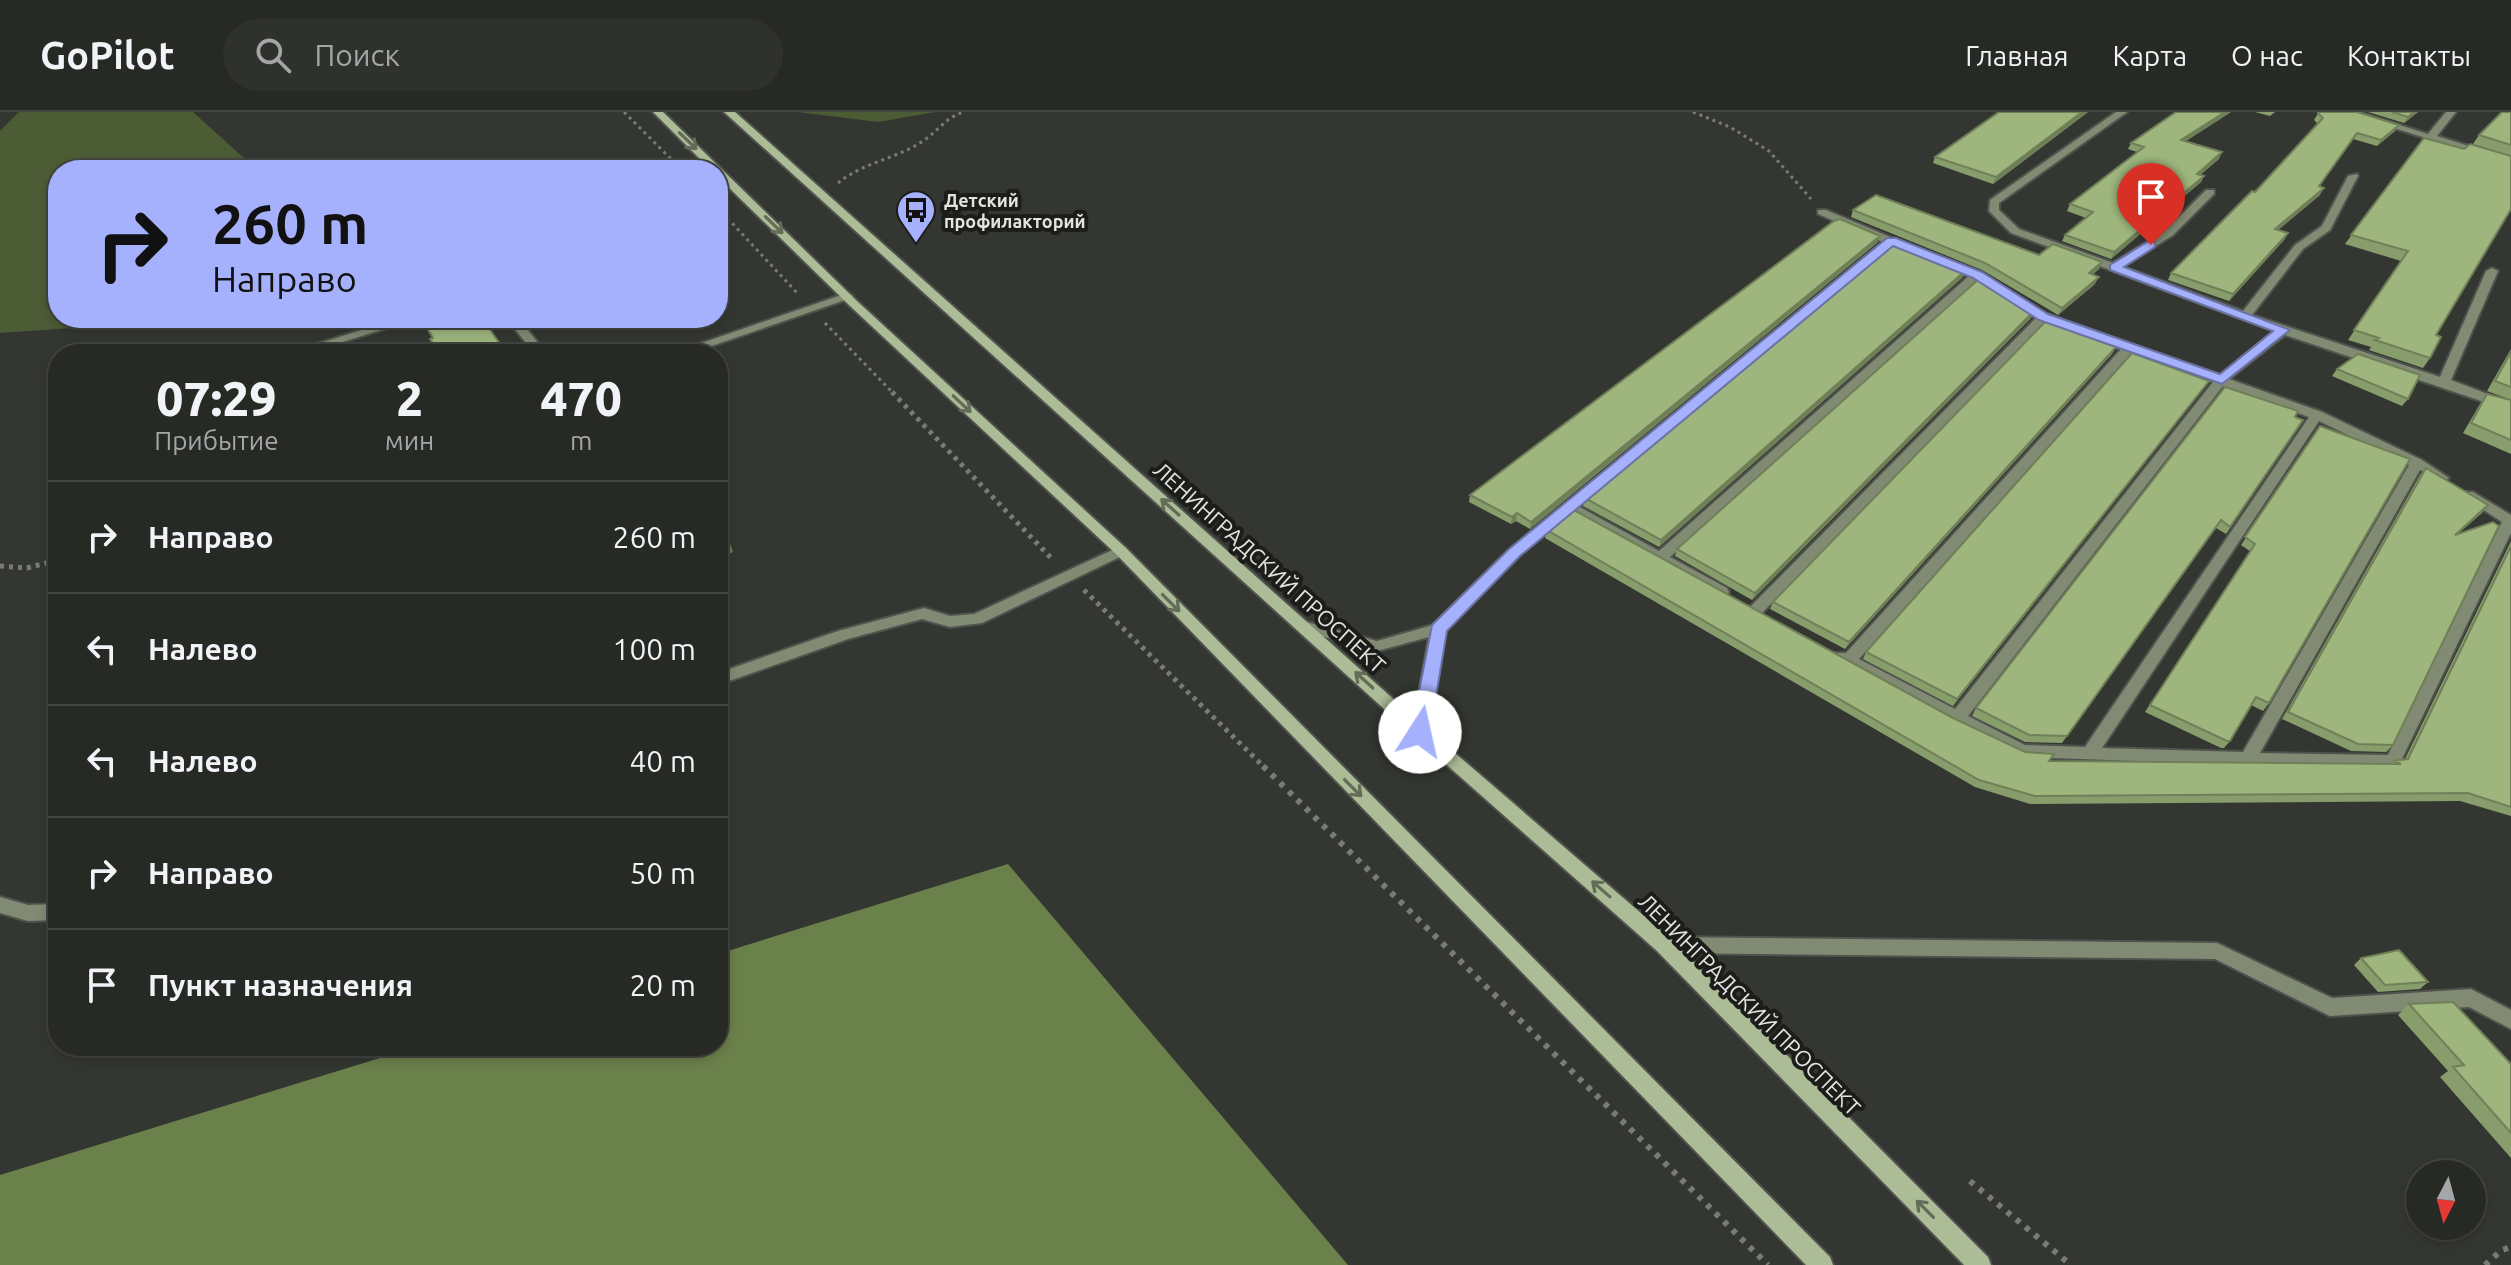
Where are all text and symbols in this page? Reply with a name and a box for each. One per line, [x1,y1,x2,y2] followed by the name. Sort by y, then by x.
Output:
[223,19,783,91] search box
[251,33,295,77] icon: search
[40,34,175,76] text: GoPilot
[315,38,400,72] text: Поиск
[1965,40,2068,71] text: Главная
[2112,40,2187,71] text: Карта
[2231,40,2303,71] text: О нас
[2347,40,2471,71] text: Контакты
[678,131,697,150] one-way arrow
[2117,163,2185,245] pin
[2129,175,2173,219] icon: arrive
[895,189,937,244] bus stop icon: Детский профилакторий
[944,190,1085,231] place label: Детский профилакторий
[80,192,184,296] icon: right
[212,192,368,255] text: 260 m
[764,215,783,234] one-way arrow
[212,258,357,299] text: Направо
[156,371,276,425] text: 07:29
[396,371,423,425] text: 2
[541,371,622,425] text: 470
[952,395,972,413] one-way arrow
[154,426,279,455] text: Прибытие
[385,426,434,455] text: мин
[570,426,592,455] text: m
[1149,456,1391,678] street label: ЛЕНИНГРАДСКИЙ ПРОСПЕКТ
[1161,498,1181,516] one-way arrow
[80,515,124,559] icon: right
[148,520,274,554] text: Направо
[612,520,696,554] text: 260 m
[1161,593,1180,612] one-way arrow
[80,627,124,671] icon: left
[148,632,258,666] text: Налево
[612,632,696,666] text: 100 m
[1354,672,1374,690] one-way arrow
[1378,690,1462,774] position arrow
[80,739,124,783] icon: left
[148,744,258,778] text: Налево
[629,744,696,778] text: 40 m
[1343,778,1362,797] one-way arrow
[80,851,124,895] icon: right
[148,856,274,890] text: Направо
[629,856,696,890] text: 50 m
[1591,881,1611,899] one-way arrow
[1634,888,1866,1120] street label: ЛЕНИНГРАДСКИЙ ПРОСПЕКТ
[80,963,124,1007] icon: arrive
[148,968,413,1002] text: Пункт назначения
[629,968,696,1002] text: 20 m
[2406,1160,2486,1240] north arrow
[2406,1160,2486,1240] map controls
[1915,1200,1935,1219] one-way arrow

